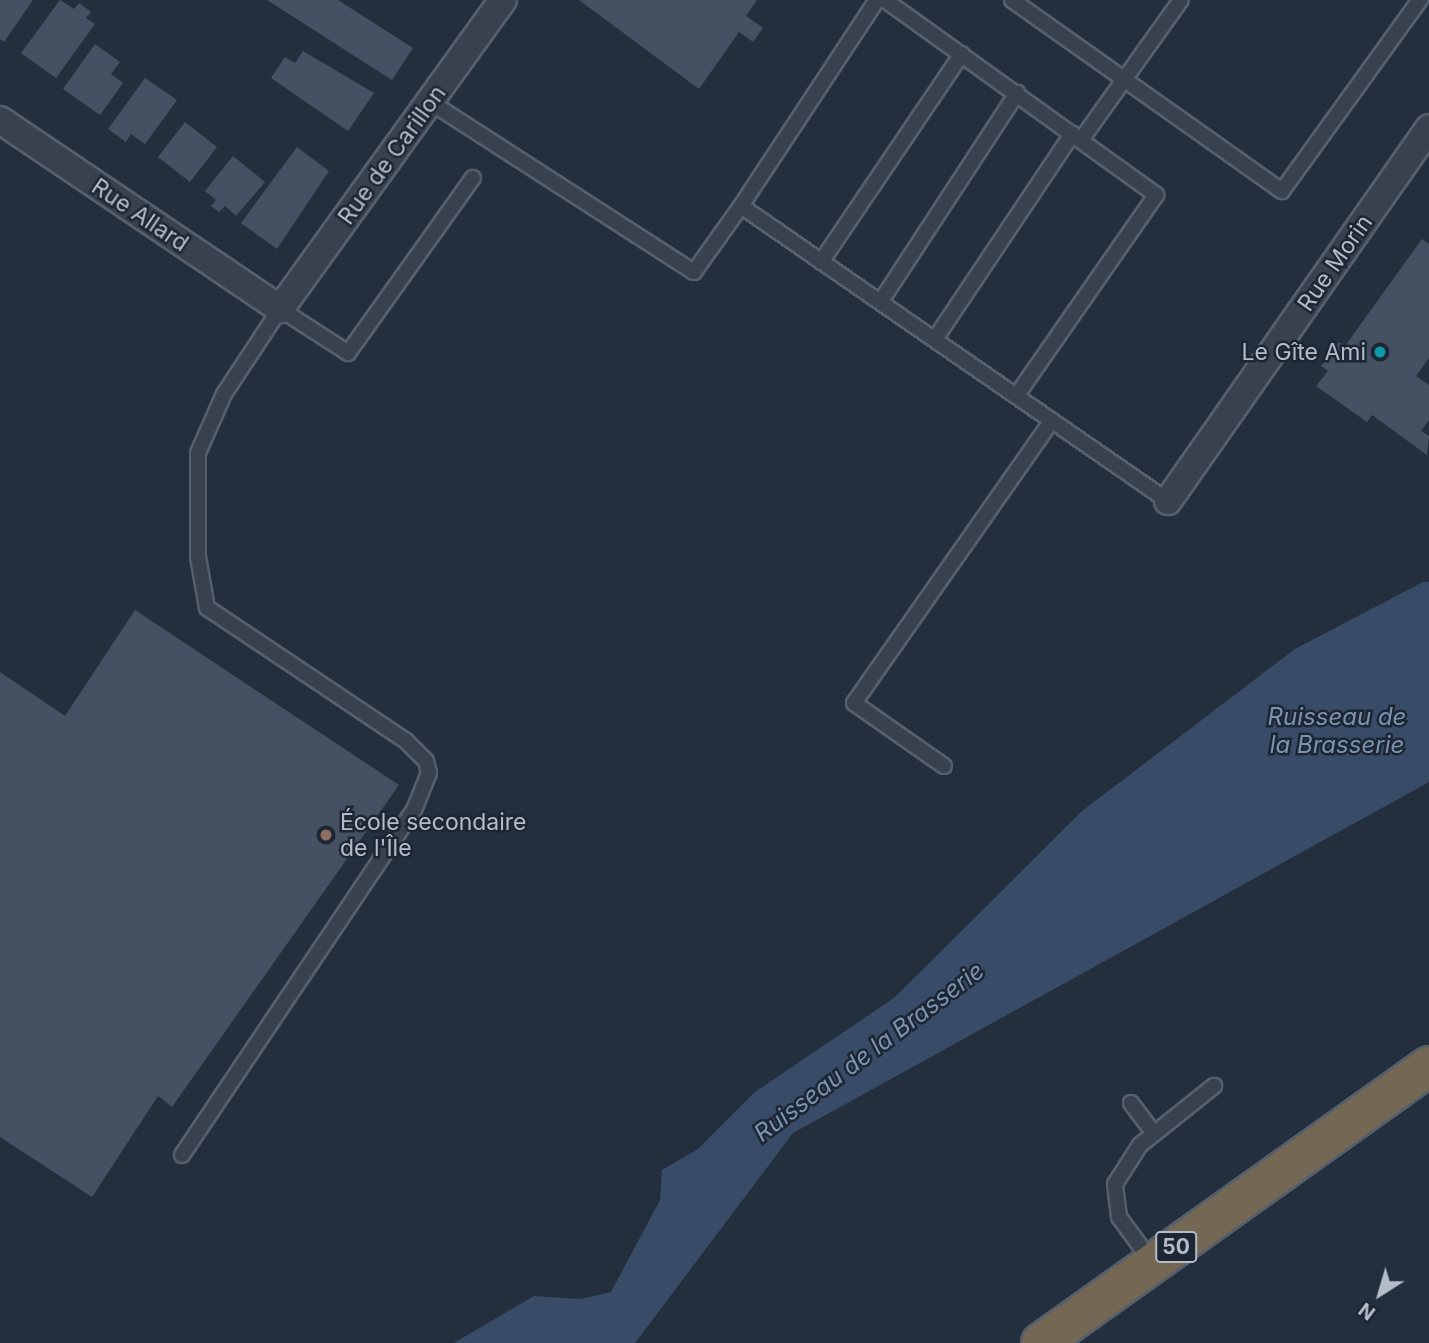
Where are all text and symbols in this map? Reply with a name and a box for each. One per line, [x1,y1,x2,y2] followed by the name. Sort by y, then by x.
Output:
[332,80,452,230] street label: Rue de Carillon
[86,173,194,257] street label: Rue Allard
[1292,210,1378,316] street label: Rue Morin
[1242,338,1366,366] place label: Le Gîte Ami
[1372,344,1388,360] marker: Le Gîte Ami
[1268,703,1406,759] water label: Ruisseau de la Brasserie
[340,808,527,862] place label: École secondaire de l'Île
[318,827,334,843] marker: École secondaire de l'Île
[748,956,990,1148] water label: Ruisseau de la Brasserie
[1155,1230,1197,1264] road number: 50
[1345,1259,1415,1329] north arrow
[1354,1298,1380,1325] text: N

